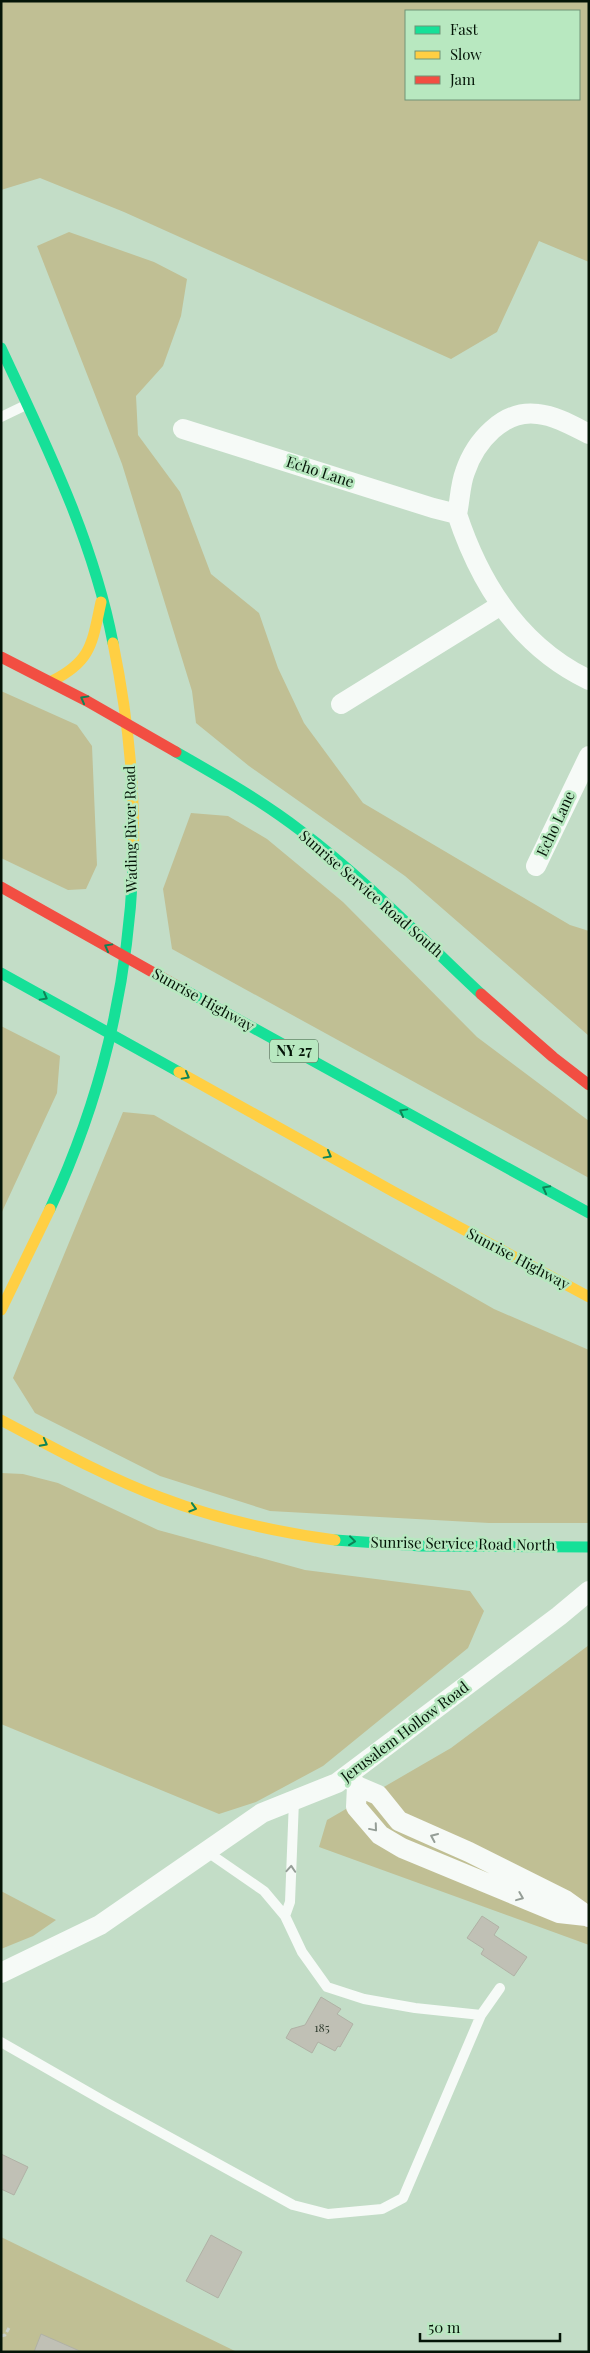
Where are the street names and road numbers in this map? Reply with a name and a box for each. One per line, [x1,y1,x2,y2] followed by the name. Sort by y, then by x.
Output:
[284,451,357,491] street label: Echo Lane
[119,765,141,894] street label: Wading River Road
[531,788,579,860] street label: Echo Lane
[295,825,448,961] street label: Sunrise Service Road South
[149,963,258,1036] street label: Sunrise Highway
[270,1040,318,1062] road number: NY 27
[464,1223,574,1294] street label: Sunrise Highway
[370,1531,556,1555] street label: Sunrise Service Road North
[336,1676,473,1787] street label: Jerusalem Hollow Road

